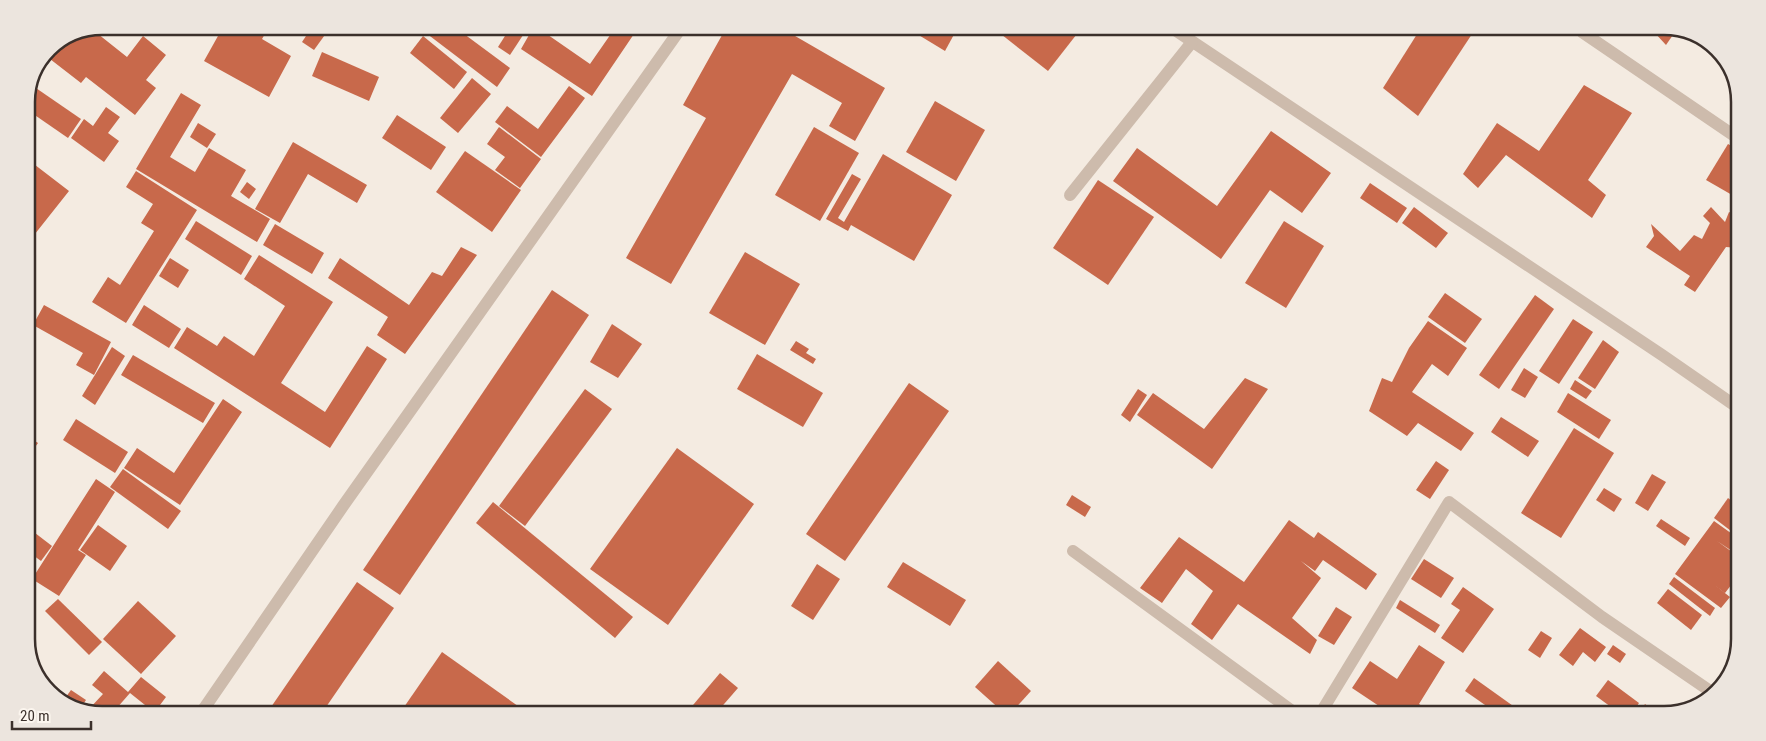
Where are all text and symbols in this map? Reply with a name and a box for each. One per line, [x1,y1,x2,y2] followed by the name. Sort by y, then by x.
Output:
[12,698,91,730] scale bar
[20,707,50,725] text: 20 m

